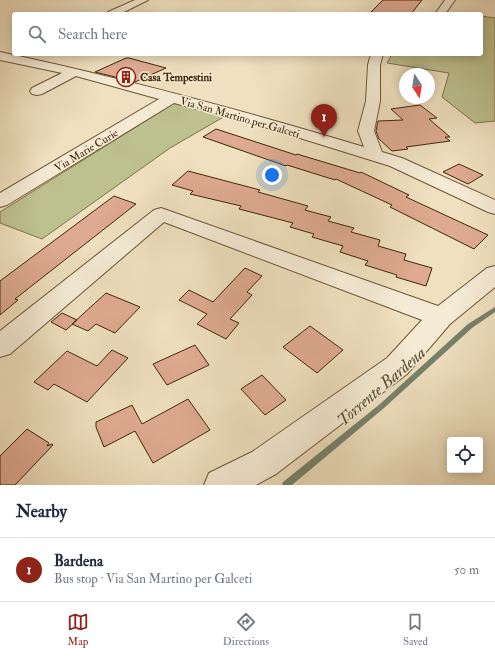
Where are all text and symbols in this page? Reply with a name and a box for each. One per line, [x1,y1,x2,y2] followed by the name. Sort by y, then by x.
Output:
[12,12,483,56] search box
[26,23,48,45] icon: search
[58,25,127,44] text: Search here
[115,66,137,88] building icon: Casa Tempestini
[399,68,435,104] north arrow
[140,71,212,85] place label: Casa Tempestini
[178,94,301,142] street label: Via San Martino per Galceti
[311,104,337,137] pin: 1
[52,126,121,174] street label: Via Marie Curie
[262,165,282,185] your location
[333,342,430,431] water label: Torrente Bardena
[447,437,483,473] map controls
[447,437,483,473] button: locate
[16,501,67,522] text: Nearby
[54,552,103,571] text: Bardena
[27,562,31,578] text: 1
[454,562,479,578] text: 50 m
[54,571,252,587] text: Bus stop · Via San Martino per Galceti
[67,611,89,648] tab: Map
[223,611,269,648] tab: Directions
[403,611,428,648] tab: Saved

